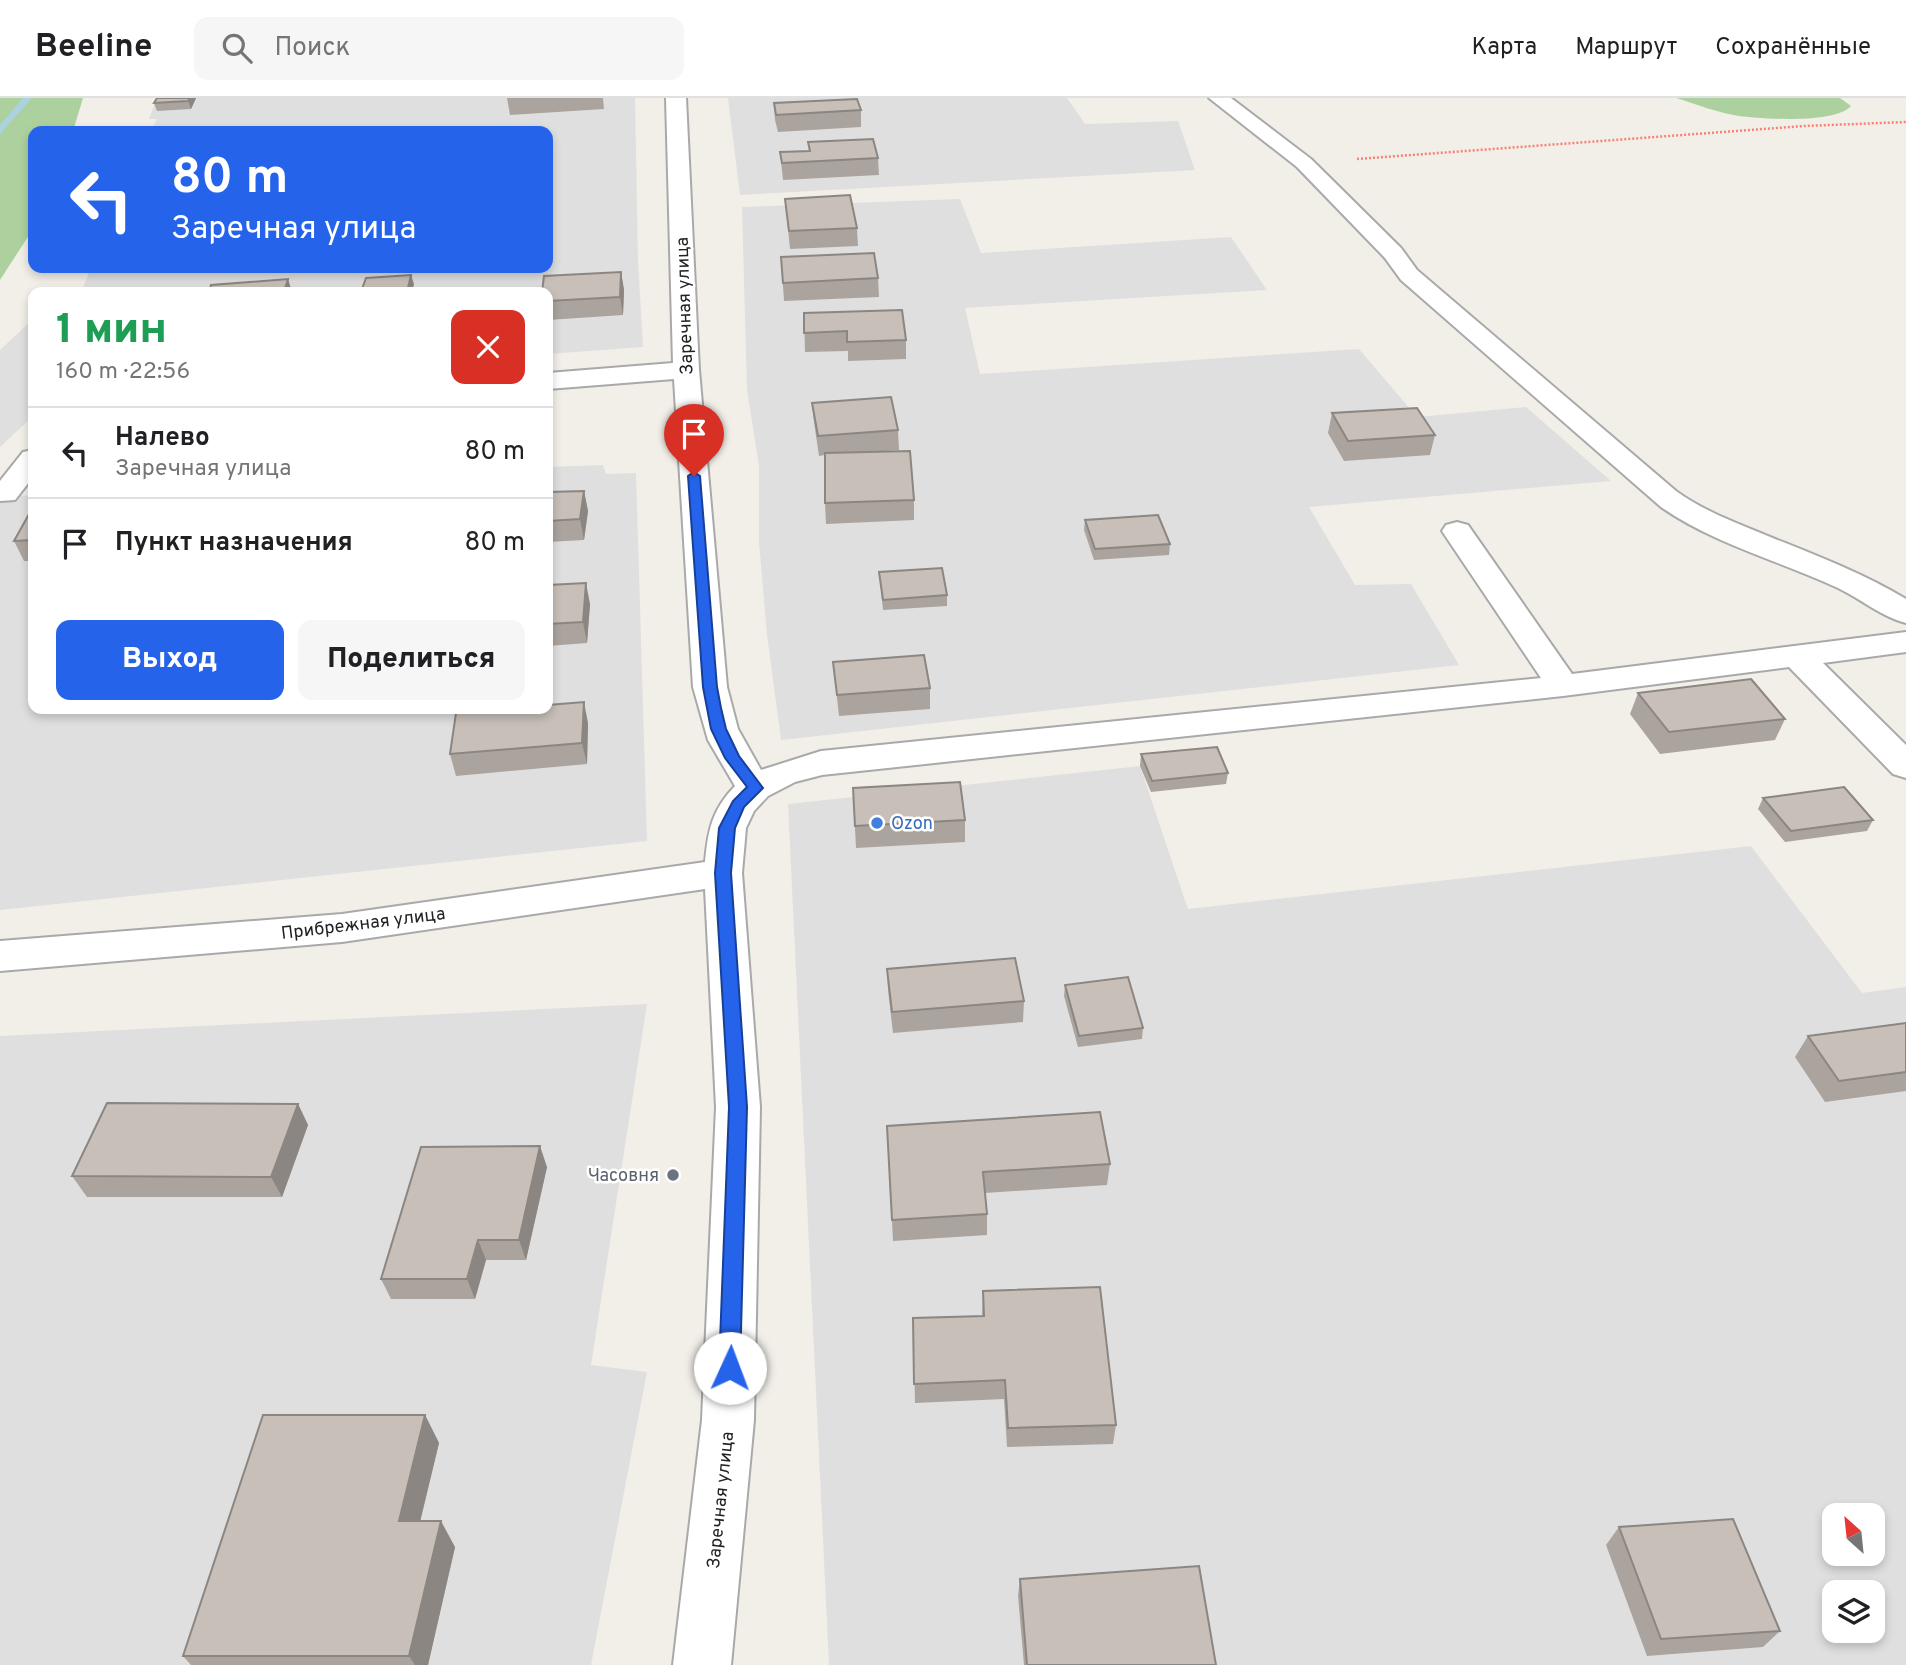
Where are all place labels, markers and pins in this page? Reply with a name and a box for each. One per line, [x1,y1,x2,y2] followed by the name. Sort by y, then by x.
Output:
[664,404,724,476] pin
[891,813,933,836] place label: Ozon
[869,815,885,831] marker: Ozon
[588,1165,659,1188] place label: Часовня
[665,1167,681,1183] marker: Часовня

